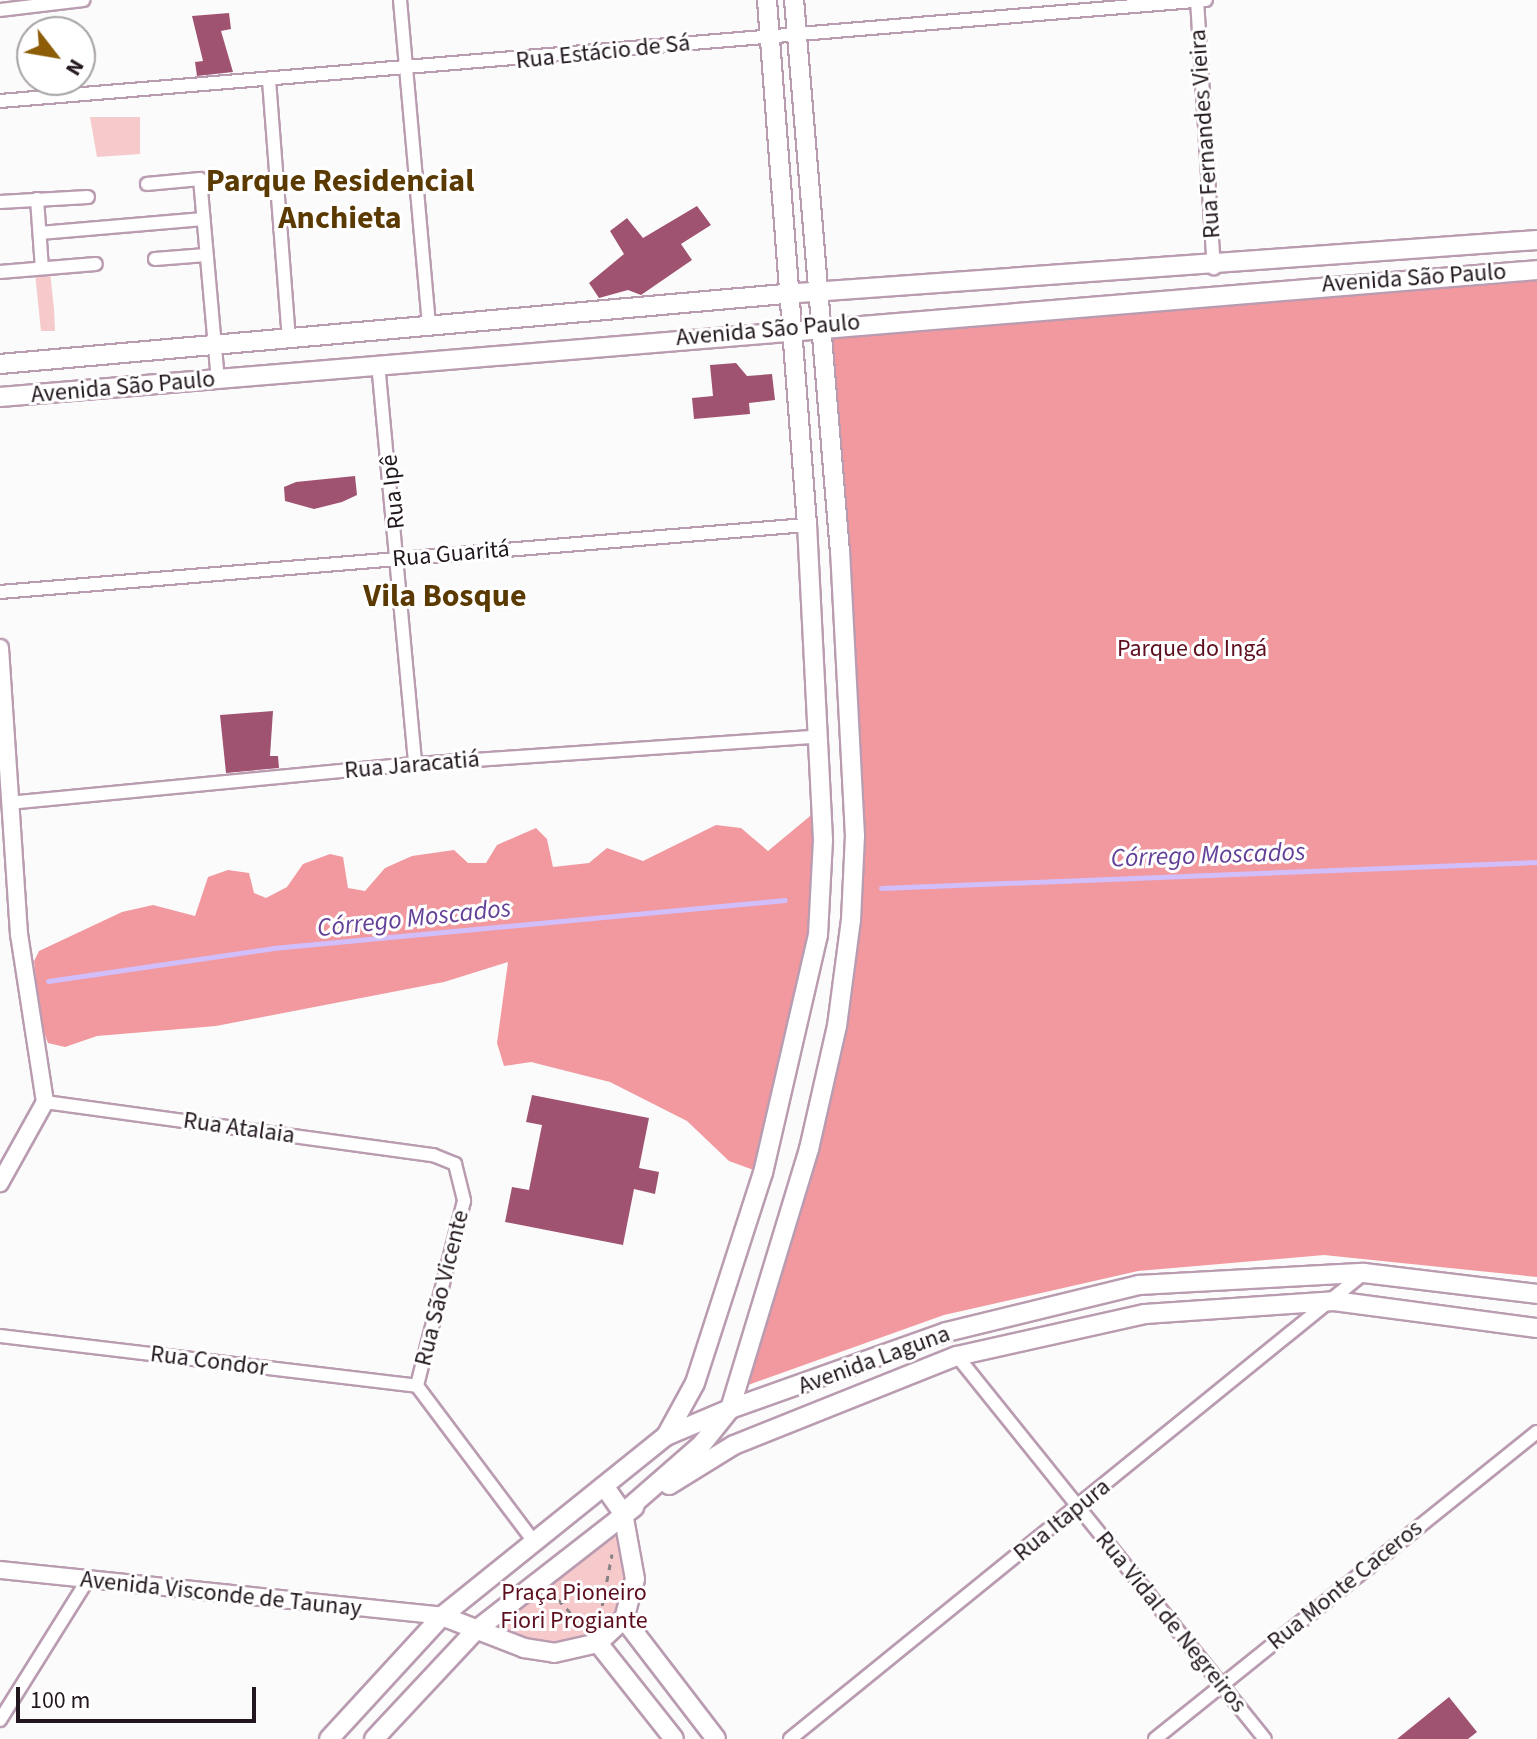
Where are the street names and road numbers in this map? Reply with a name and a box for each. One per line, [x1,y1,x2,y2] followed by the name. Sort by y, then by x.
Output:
[1183,28,1227,240] street label: Rua Fernandes Vieira
[514,29,692,75] street label: Rua Estácio de Sá
[1321,257,1507,299] street label: Avenida São Paulo
[675,308,861,352] street label: Avenida São Paulo
[30,365,216,409] street label: Avenida São Paulo
[375,453,411,531] street label: Rua Ipê
[391,535,511,573] street label: Rua Guaritá
[343,745,481,785] street label: Rua Jaracatiá
[181,1106,297,1150] street label: Rua Atalaia
[409,1207,475,1369] street label: Rua São Vicente
[794,1319,954,1401] street label: Avenida Laguna
[149,1340,269,1382] street label: Rua Condor
[1008,1472,1116,1568] street label: Rua Itapura
[1262,1514,1428,1656] street label: Rua Monte Caceros
[1089,1526,1253,1718] street label: Rua Vidal de Negreiros
[79,1565,363,1623] street label: Avenida Visconde de Taunay

